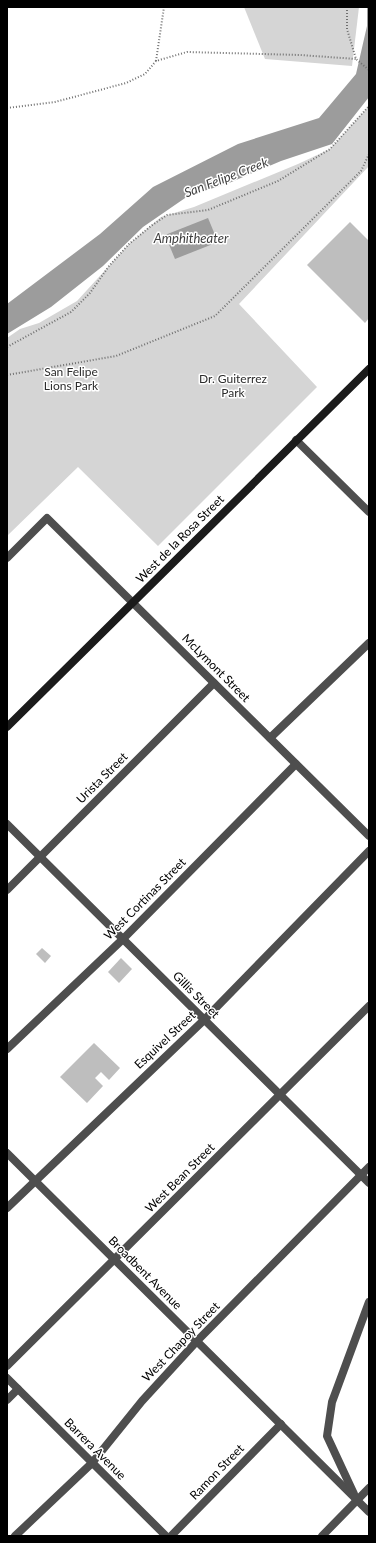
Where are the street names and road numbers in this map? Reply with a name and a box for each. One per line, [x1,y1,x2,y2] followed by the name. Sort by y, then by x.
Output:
[132,491,227,586] street label: West de la Rosa Street
[179,630,254,705] street label: McLymont Street
[73,749,131,806] street label: Urista Street
[101,854,189,943] street label: West Cortinas Street
[170,968,223,1022] street label: Gillis Street
[131,1007,199,1072] street label: Esquivel Street
[142,1139,218,1215] street label: West Bean Street
[106,1233,185,1312] street label: Broadbent Avenue
[139,1298,223,1385] street label: West Chapoy Street
[61,1415,129,1483] street label: Barrera Avenue
[186,1440,247,1503] street label: Ramon Street

